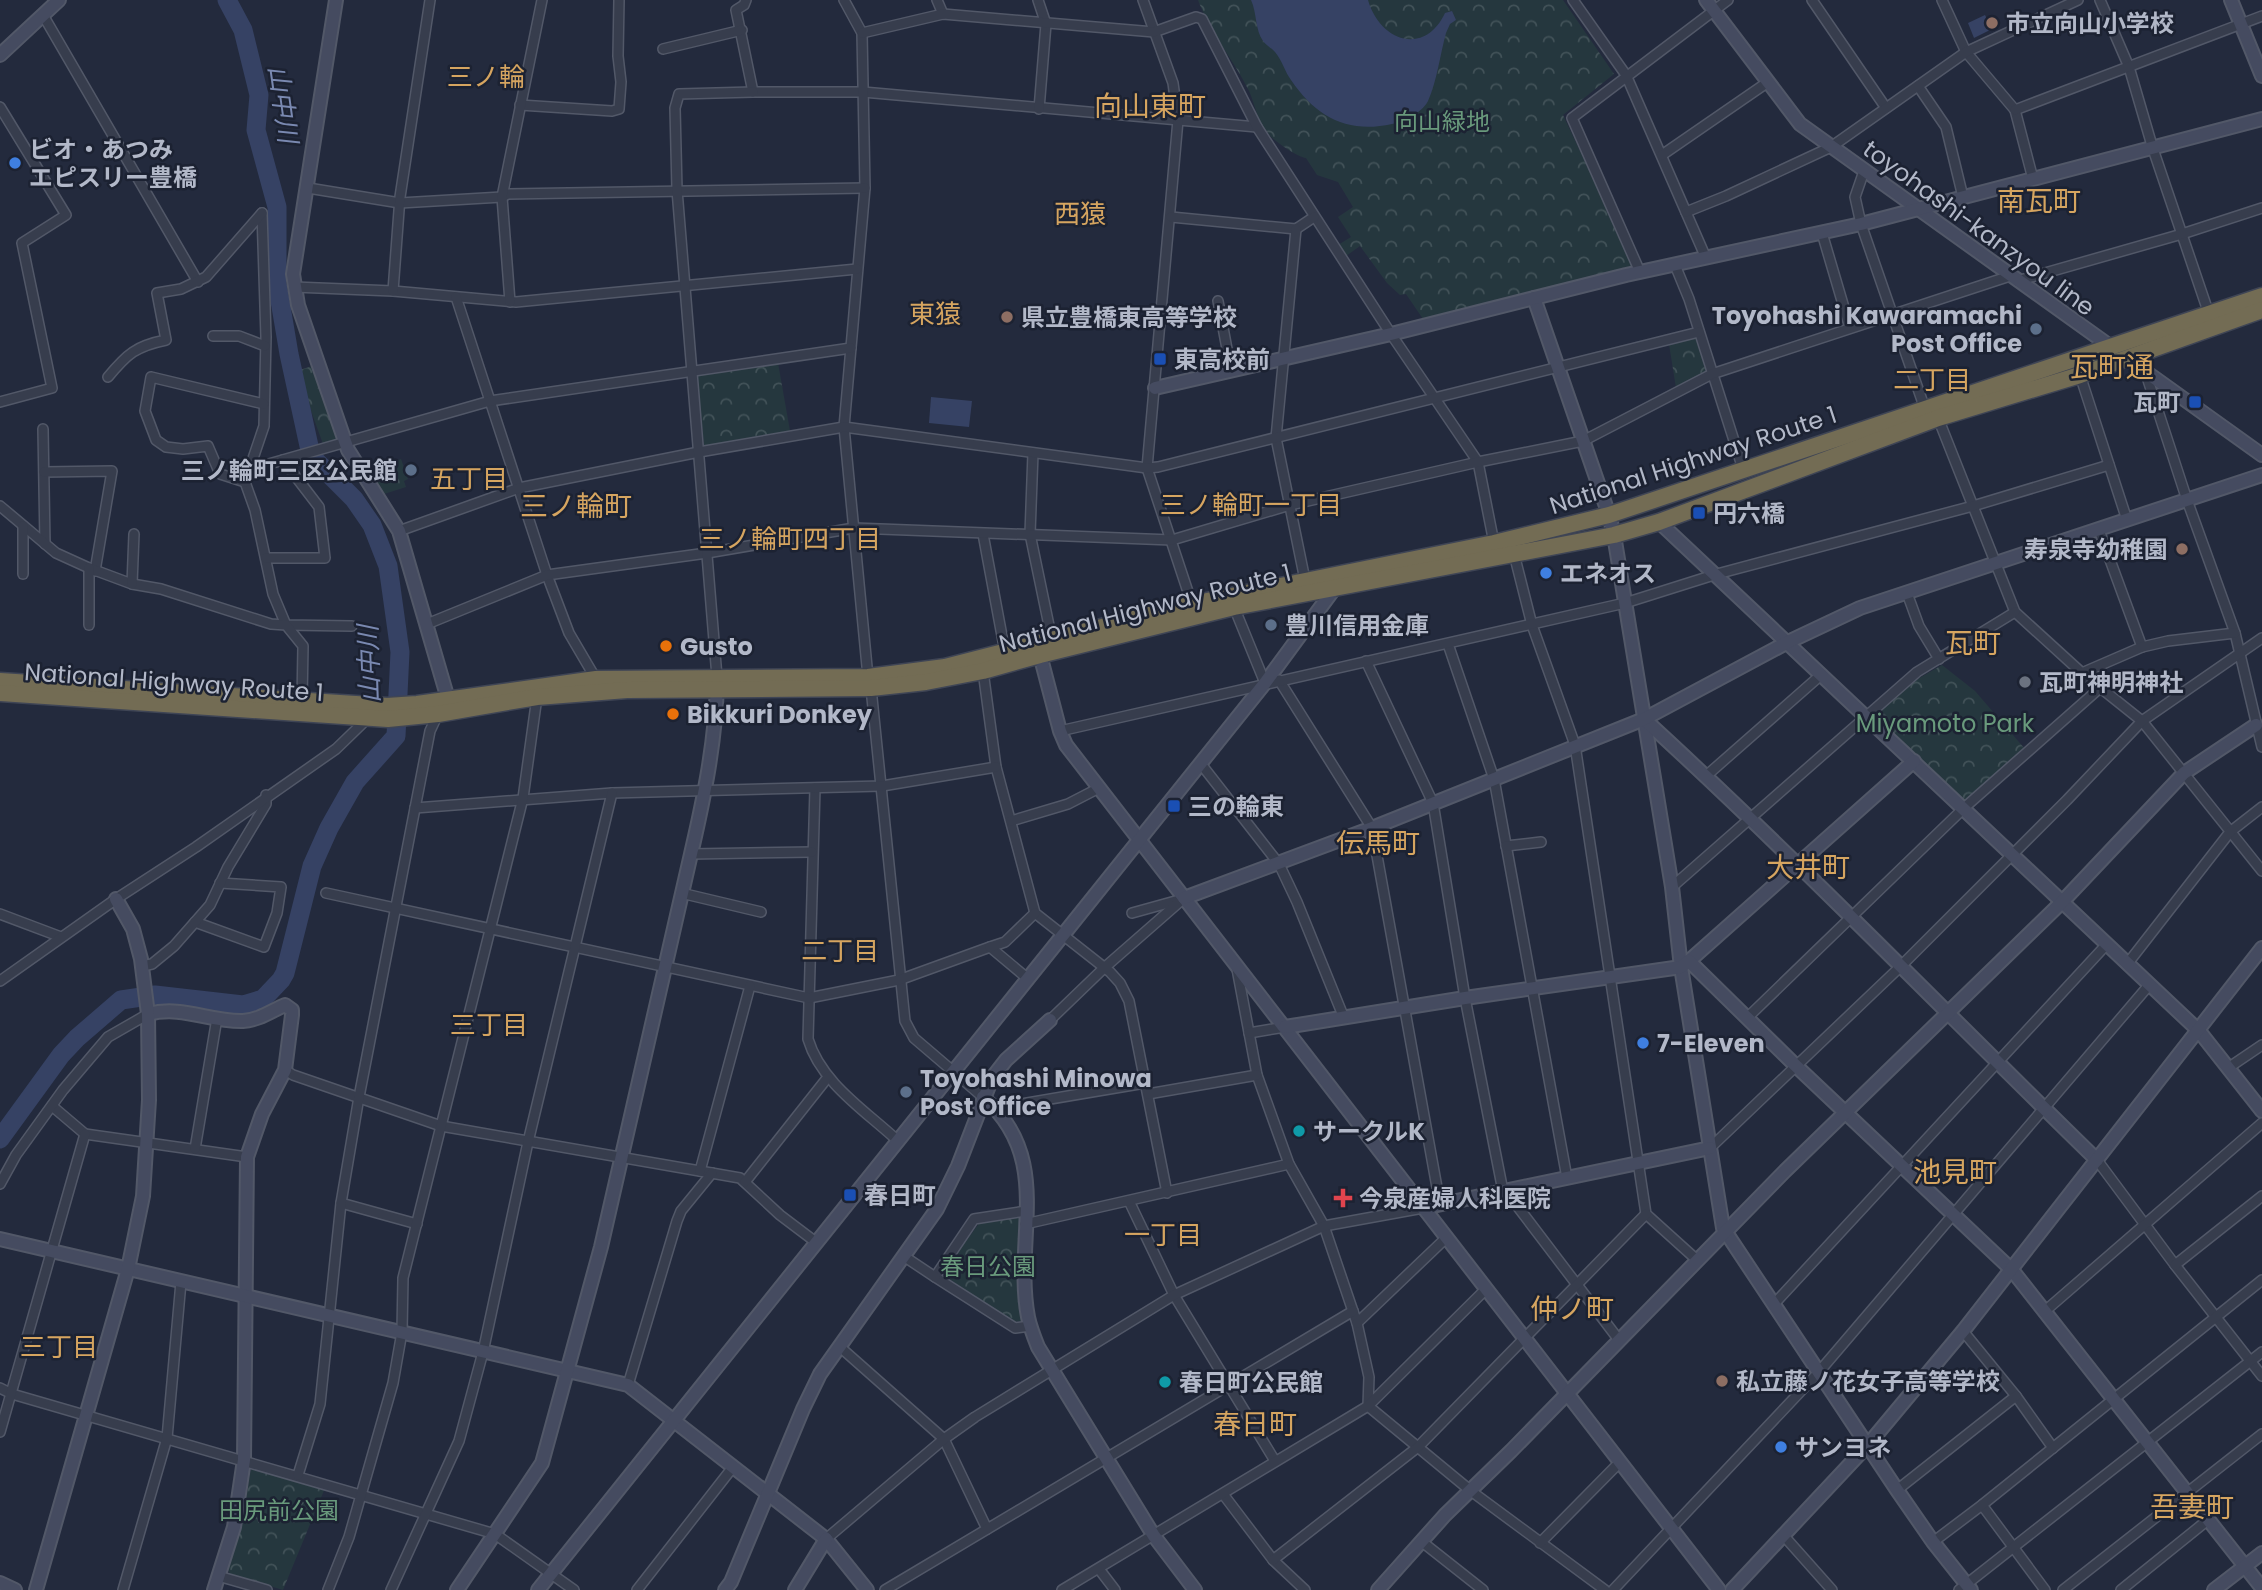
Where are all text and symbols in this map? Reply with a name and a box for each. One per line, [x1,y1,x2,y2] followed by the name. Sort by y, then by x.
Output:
[2006,7,2174,40] place label: 市立向山小学校
[1984,15,2000,31] marker: 市立向山小学校
[447,59,525,95] district label: 三ノ輪
[260,63,307,148] water label: 山中川
[1094,87,1206,126] district label: 向山東町
[1394,105,1490,138] park label: 向山緑地
[29,133,197,194] place label: ビオ・あつみ エピスリー豊橋
[1856,133,2102,323] street label: toyohashi-kanzyou line
[7,155,23,171] marker: ビオ・あつみ エピスリー豊橋
[1997,182,2081,221] district label: 南瓦町
[1054,196,1106,232] district label: 西猿
[909,296,961,332] district label: 東猿
[1712,299,2022,360] place label: Toyohashi Kawaramachi Post Office
[1021,301,1237,334] place label: 県立豊橋東高等学校
[999,309,1015,325] marker: 県立豊橋東高等学校
[2028,321,2044,337] marker: Toyohashi Kawaramachi Post Office
[1174,343,1270,376] place label: 東高校前
[2070,348,2154,387] district label: 瓦町通
[1152,351,1168,367] marker: 東高校前
[1893,362,1971,398] district label: 二丁目
[2133,386,2181,419] place label: 瓦町
[2187,394,2203,410] marker: 瓦町
[1545,398,1841,522] street label: National Highway Route 1
[181,454,397,487] place label: 三ノ輪町三区公民館
[430,461,508,497] district label: 五丁目
[403,462,419,478] marker: 三ノ輪町三区公民館
[520,487,632,526] district label: 三ノ輪町
[1160,487,1342,523] district label: 三ノ輪町一丁目
[1713,497,1785,530] place label: 円六橋
[1691,505,1707,521] marker: 円六橋
[699,521,881,557] district label: 三ノ輪町四丁目
[2024,533,2168,566] place label: 寿泉寺幼稚園
[2174,541,2190,557] marker: 寿泉寺幼稚園
[995,556,1295,660] street label: National Highway Route 1
[1560,557,1656,590] place label: エネオス
[1538,565,1554,581] marker: エネオス
[1285,609,1429,642] place label: 豊川信用金庫
[1263,617,1279,633] marker: 豊川信用金庫
[350,621,388,704] water label: 山中川
[1945,624,2001,663] district label: 瓦町
[680,630,753,663] place label: Gusto
[658,638,674,654] marker: Gusto
[23,655,325,709] street label: National Highway Route 1
[2039,666,2183,699] place label: 瓦町神明神社
[2017,674,2033,690] marker: 瓦町神明神社
[687,698,873,731] place label: Bikkuri Donkey
[665,706,681,722] marker: Bikkuri Donkey
[1856,707,2035,740] park label: Miyamoto Park
[1188,790,1284,823] place label: 三の輪東
[1166,798,1182,814] marker: 三の輪東
[1336,824,1420,863] district label: 伝馬町
[1766,848,1850,887] district label: 大井町
[801,933,879,969] district label: 二丁目
[450,1007,528,1043] district label: 三丁目
[1657,1027,1765,1060] place label: 7-Eleven
[1635,1035,1651,1051] marker: 7-Eleven
[920,1062,1152,1123] place label: Toyohashi Minowa Post Office
[898,1084,914,1100] marker: Toyohashi Minowa Post Office
[1313,1115,1425,1148] place label: サークルK
[1291,1123,1307,1139] marker: サークルK
[1913,1153,1997,1192] district label: 池見町
[864,1179,936,1212] place label: 春日町
[1359,1182,1551,1215] place label: 今泉産婦人科医院
[842,1187,858,1203] marker: 春日町
[1333,1188,1353,1208] marker: 今泉産婦人科医院
[1124,1217,1202,1253] district label: 一丁目
[940,1250,1036,1283] park label: 春日公園
[1530,1290,1614,1329] district label: 仲ノ町
[20,1329,98,1365] district label: 三丁目
[1736,1365,2000,1398] place label: 私立藤ノ花女子高等学校
[1179,1366,1323,1399] place label: 春日町公民館
[1714,1373,1730,1389] marker: 私立藤ノ花女子高等学校
[1157,1374,1173,1390] marker: 春日町公民館
[1213,1405,1297,1444] district label: 春日町
[1795,1431,1891,1464] place label: サンヨネ
[1773,1439,1789,1455] marker: サンヨネ
[2150,1488,2234,1527] district label: 吾妻町
[219,1494,339,1527] park label: 田尻前公園

